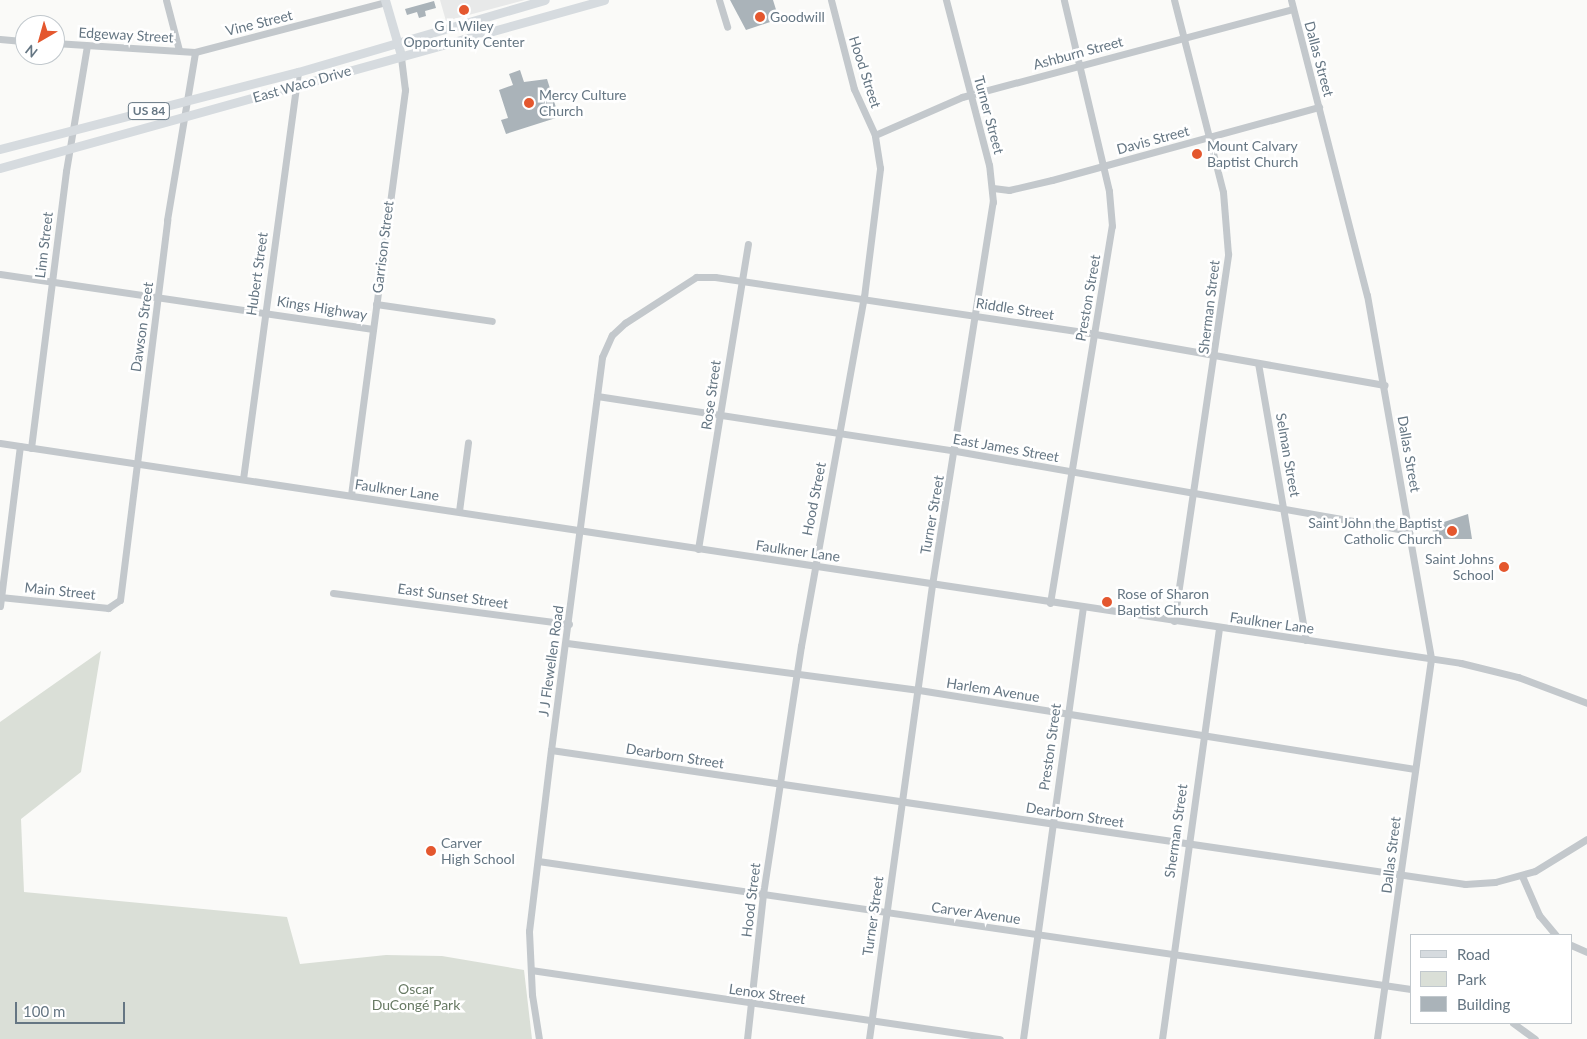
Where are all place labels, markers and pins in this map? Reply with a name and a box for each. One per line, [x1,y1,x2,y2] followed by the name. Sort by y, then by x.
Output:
[458,4,470,16] marker: G L Wiley Opportunity Center
[770,9,825,25] place label: Goodwill
[754,11,766,23] marker: Goodwill
[403,18,525,50] place label: G L Wiley Opportunity Center
[539,87,627,120] place label: Mercy Culture Church
[523,97,535,109] marker: Mercy Culture Church
[1207,138,1298,170] place label: Mount Calvary Baptist Church
[1191,148,1203,160] marker: Mount Calvary Baptist Church
[1308,515,1442,548] place label: Saint John the Baptist Catholic Church
[1446,525,1458,537] marker: Saint John the Baptist Catholic Church
[1425,551,1494,584] place label: Saint Johns School
[1498,561,1510,573] marker: Saint Johns School
[1117,586,1209,618] place label: Rose of Sharon Baptist Church
[1101,596,1113,608] marker: Rose of Sharon Baptist Church
[441,835,515,868] place label: Carver High School
[425,845,437,857] marker: Carver High School

